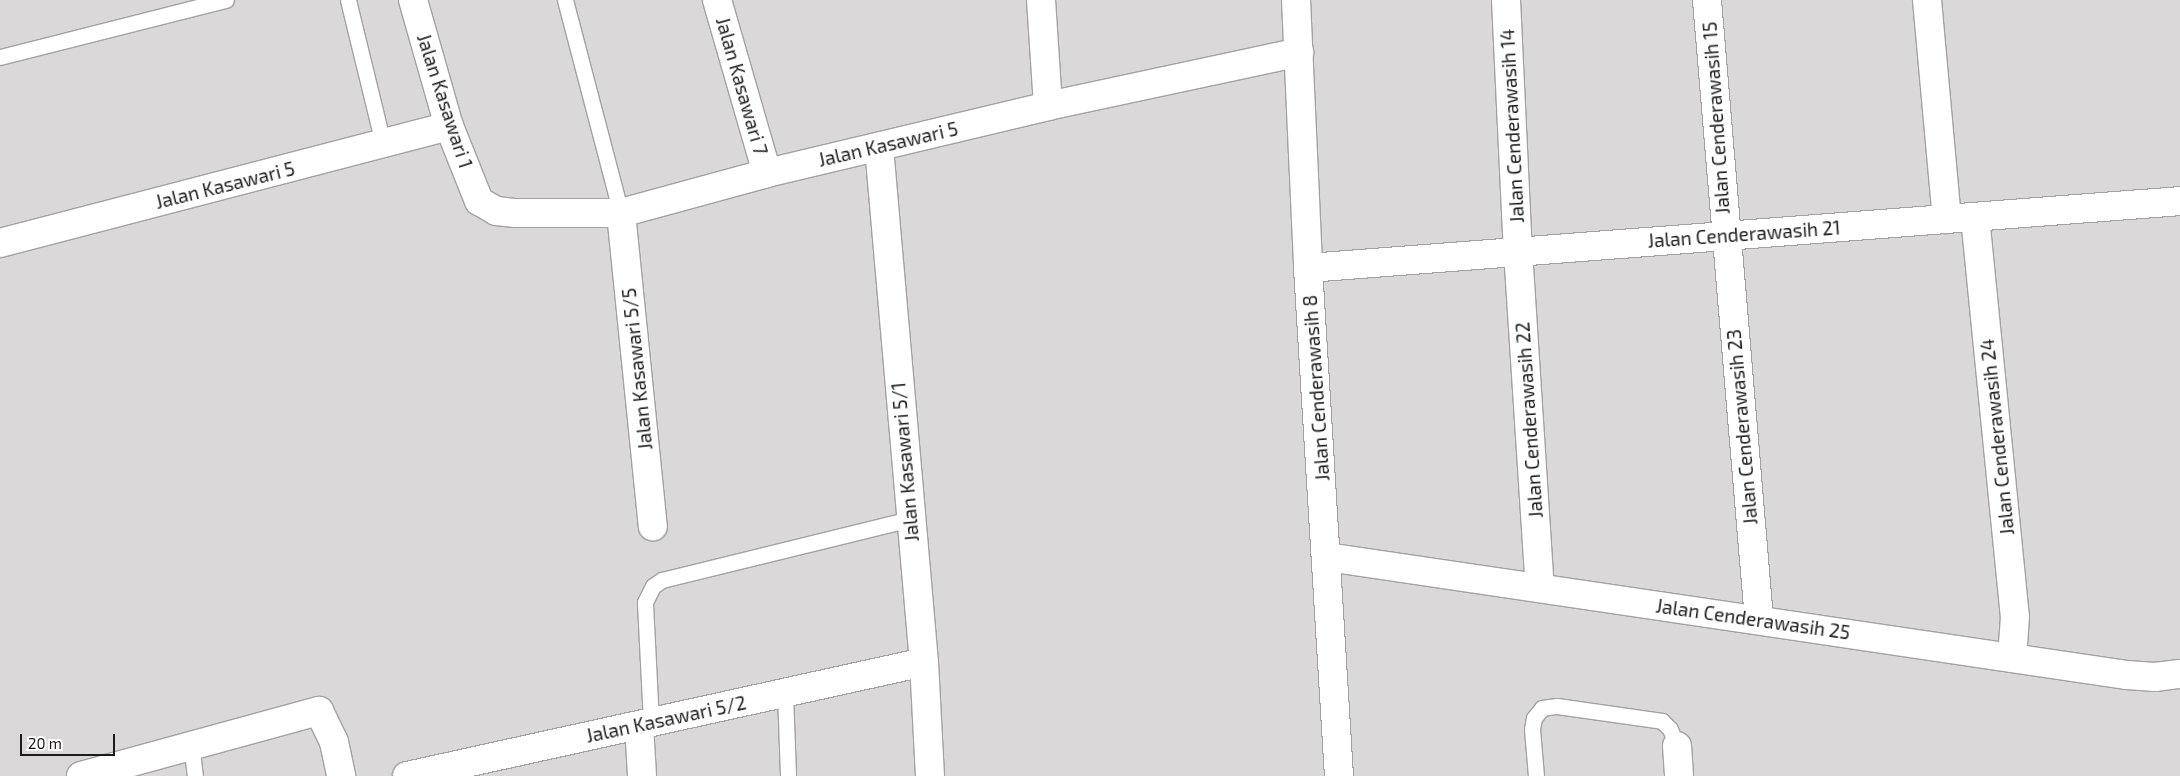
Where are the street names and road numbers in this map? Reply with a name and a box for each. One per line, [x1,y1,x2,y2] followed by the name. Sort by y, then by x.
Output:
[711,14,773,158] street label: Jalan Kasawari 7
[1698,21,1734,215] street label: Jalan Cenderawasih 15
[1496,28,1528,224] street label: Jalan Cenderawasih 14
[413,31,477,171] street label: Jalan Kasawari 1
[816,117,960,171] street label: Jalan Kasawari 5
[153,157,297,213] street label: Jalan Kasawari 5
[1647,216,1841,252] street label: Jalan Cenderawasih 21
[617,287,657,451] street label: Jalan Kasawari 5/5
[1298,294,1334,482] street label: Jalan Cenderawasih 8
[1511,321,1547,519] street label: Jalan Cenderawasih 22
[1722,328,1762,526] street label: Jalan Cenderawasih 23
[1975,338,2019,536] street label: Jalan Cenderawasih 24
[887,381,923,543] street label: Jalan Kasawari 5/1
[1654,594,1852,644] street label: Jalan Cenderawasih 25
[584,691,748,747] street label: Jalan Kasawari 5/2

